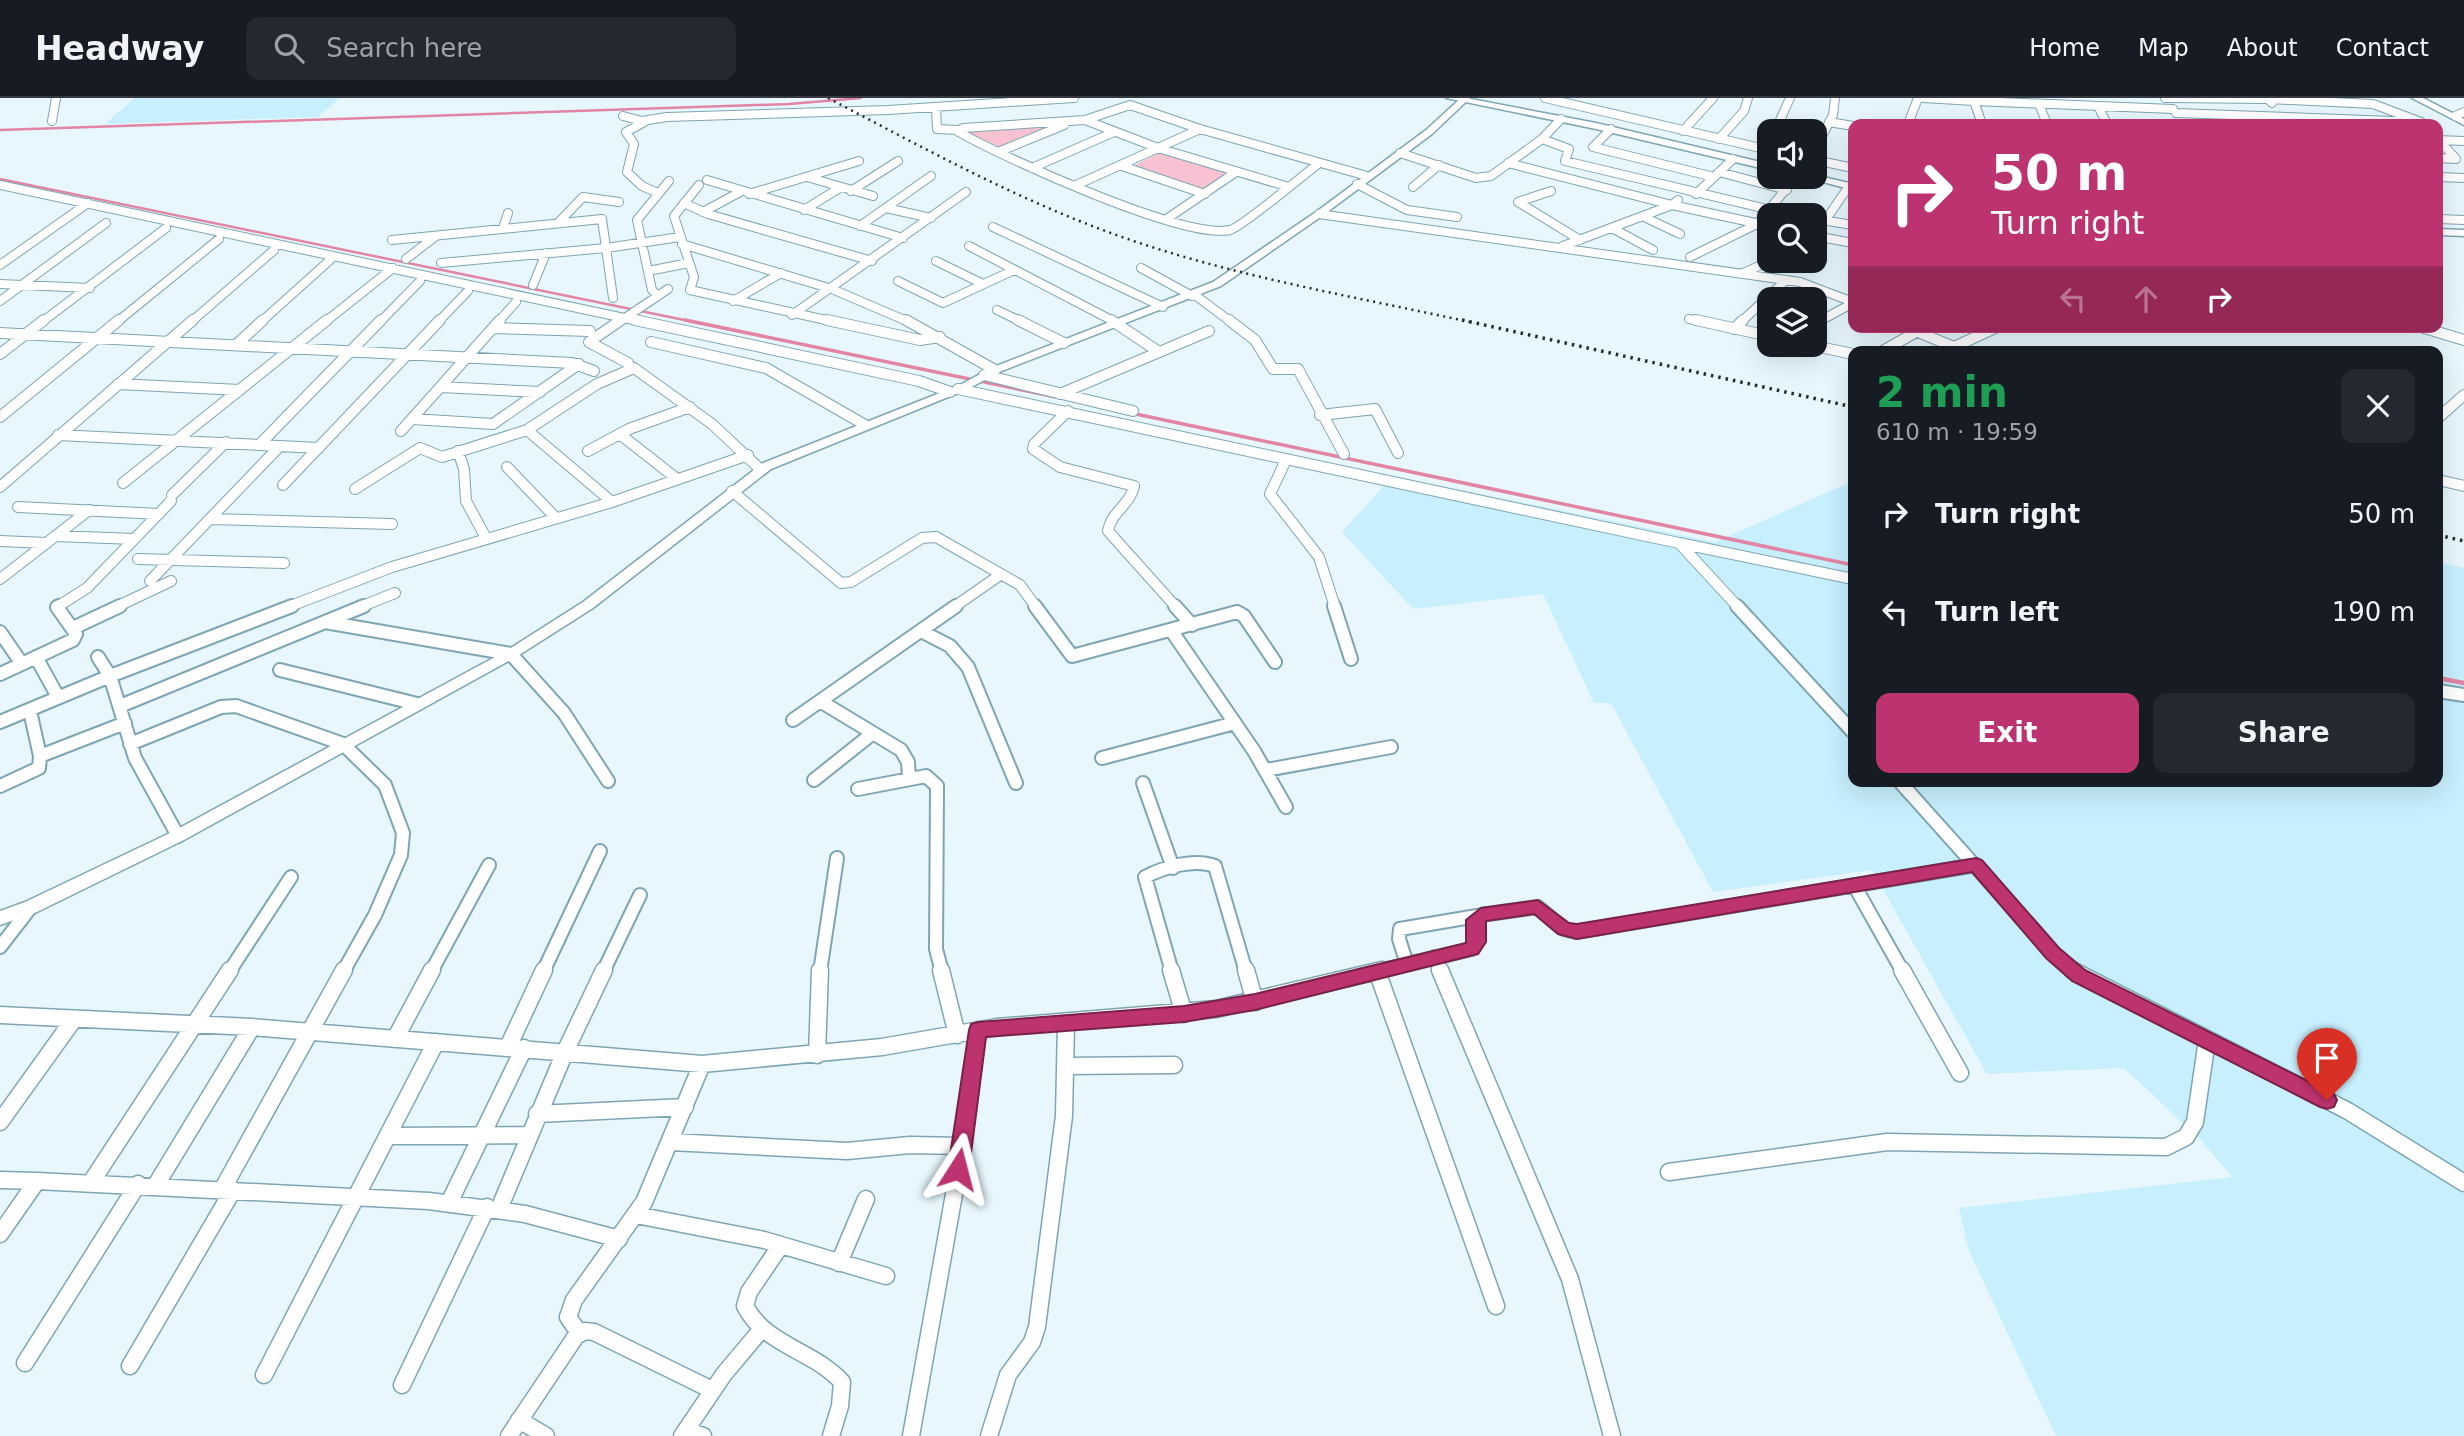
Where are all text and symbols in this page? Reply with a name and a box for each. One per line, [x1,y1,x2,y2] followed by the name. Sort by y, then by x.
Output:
[246,17,736,80] search box
[35,29,204,68] text: Headway
[270,29,308,67] icon: search
[326,33,482,63] text: Search here
[2029,34,2100,62] text: Home
[2138,34,2189,62] text: Map
[2227,34,2298,62] text: About
[2336,34,2429,62] text: Contact
[1757,119,1827,357] map controls
[1757,119,1827,189] button: sound
[1991,145,2127,202] text: 50 m
[1876,147,1967,238] icon: right
[1757,203,1827,273] button: search
[1991,204,2144,242] text: Turn right
[2054,280,2092,318] icon: left
[2127,280,2165,318] icon: ahead
[2200,280,2238,318] icon: right
[1757,287,1827,357] button: layers
[1876,368,2008,417] text: 2 min
[2341,369,2415,443] button: close
[1876,419,2038,445] text: 610 m · 19:59
[1876,495,1914,533] icon: right
[1935,499,2080,529] text: Turn right
[2348,499,2415,529] text: 50 m
[1876,593,1914,631] icon: left
[1935,597,2059,627] text: Turn left
[2332,597,2415,627] text: 190 m
[1876,693,2139,773] button: Exit
[2153,693,2415,773] button: Share
[2297,1028,2357,1100] pin
[2308,1039,2346,1077] icon: arrive
[921,1132,995,1206] position arrow

